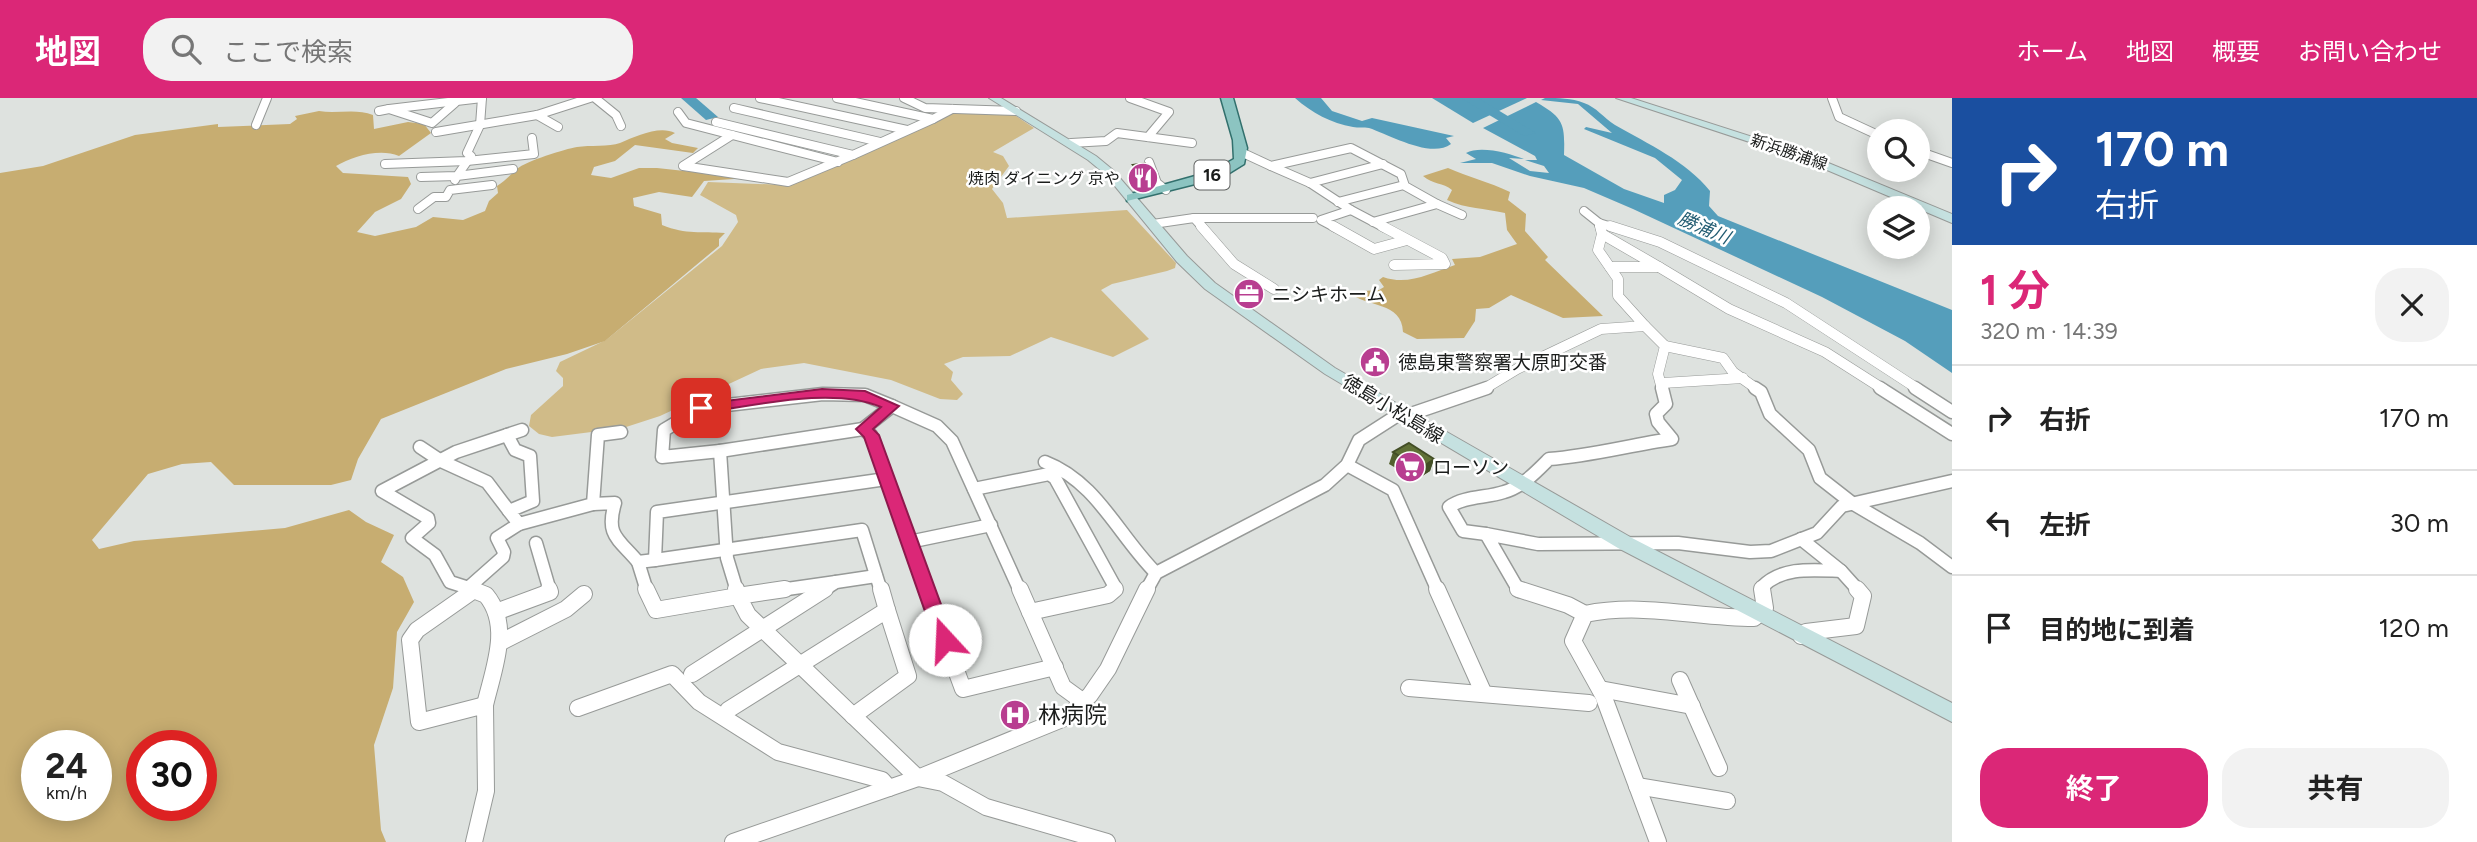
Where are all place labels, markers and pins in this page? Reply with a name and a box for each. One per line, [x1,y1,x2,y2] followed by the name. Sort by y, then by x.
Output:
[1126,161,1160,195] restaurant icon: 焼肉 ダイニング 京や
[968,169,1120,188] place label: 焼肉 ダイニング 京や
[1232,277,1266,311] office icon: ニシキホーム
[1272,283,1385,306] place label: ニシキホーム
[1358,345,1392,379] public building icon: 徳島東警察署大原町交番
[1398,351,1607,374] place label: 徳島東警察署大原町交番
[671,378,731,438] pin
[1393,450,1427,484] supermarket icon: ローソン
[1433,456,1509,479] place label: ローソン
[998,698,1032,732] hospital icon: 林病院
[1038,701,1107,729] place label: 林病院

